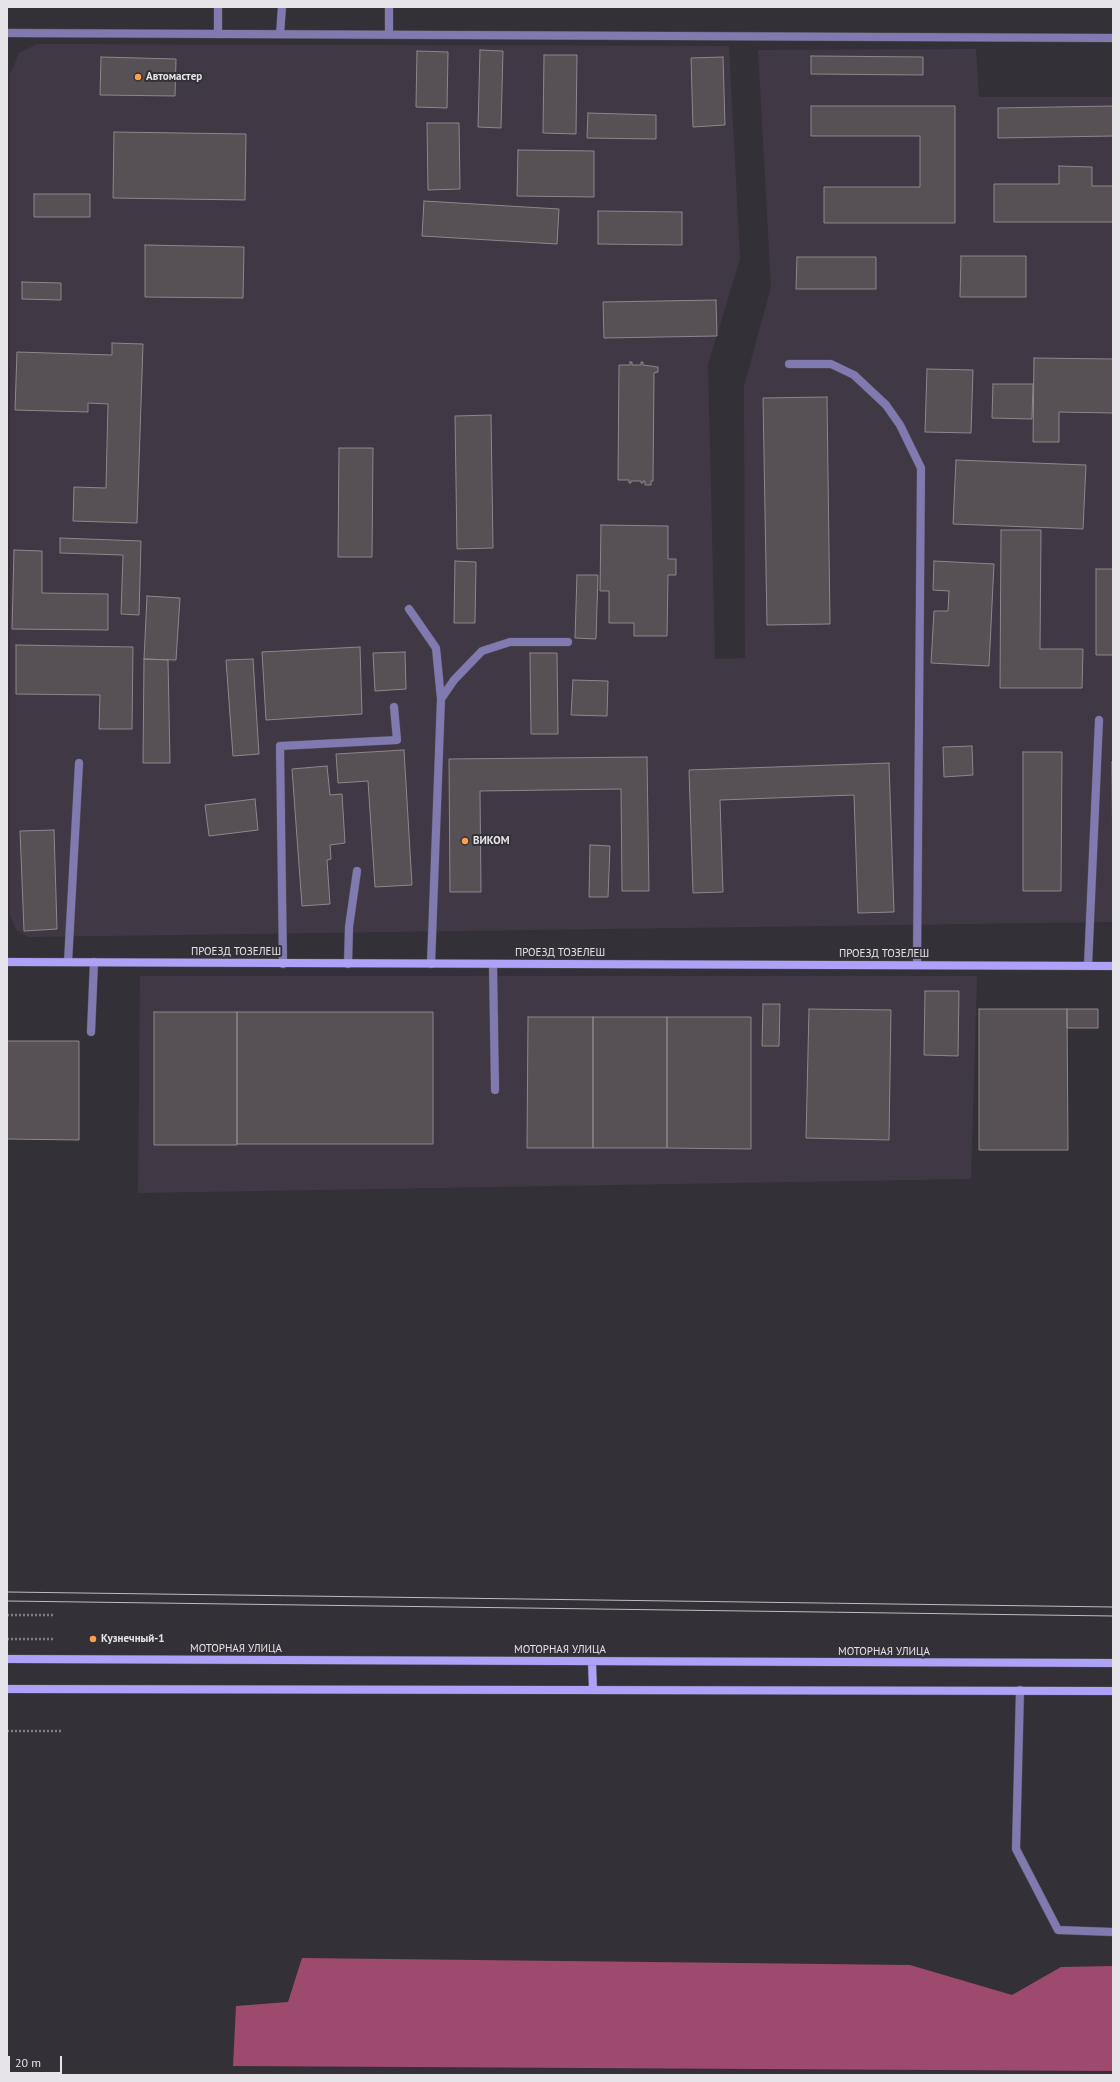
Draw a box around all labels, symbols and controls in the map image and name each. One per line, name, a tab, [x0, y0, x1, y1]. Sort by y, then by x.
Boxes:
place label: Автомастер	[146, 70, 202, 84]
marker: Автомастер	[133, 72, 143, 82]
place label: ВИКОМ	[473, 834, 510, 848]
marker: ВИКОМ	[460, 836, 470, 846]
street label: ПРОЕЗД ТОЗЕЛЕШ	[191, 945, 281, 959]
street label: ПРОЕЗД ТОЗЕЛЕШ	[515, 946, 605, 960]
street label: ПРОЕЗД ТОЗЕЛЕШ	[839, 947, 929, 961]
place label: Кузнечный-1	[101, 1632, 164, 1646]
marker: Кузнечный-1	[88, 1634, 98, 1644]
street label: МОТОРНАЯ УЛИЦА	[190, 1642, 282, 1656]
street label: МОТОРНАЯ УЛИЦА	[514, 1643, 606, 1657]
street label: МОТОРНАЯ УЛИЦА	[838, 1645, 930, 1659]
scale bar	[10, 2048, 64, 2074]
text: 20 m	[15, 2055, 41, 2070]

